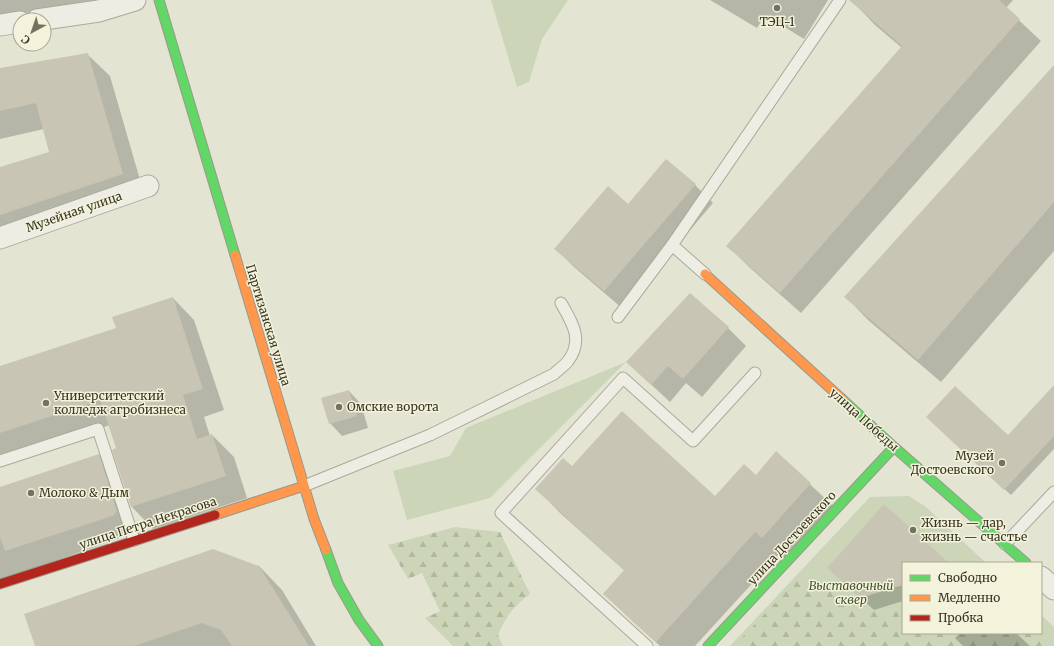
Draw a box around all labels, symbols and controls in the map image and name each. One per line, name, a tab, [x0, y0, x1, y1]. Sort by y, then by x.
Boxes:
marker: ТЭЦ-1	[772, 3, 782, 13]
north arrow	[12, 12, 52, 52]
place label: ТЭЦ-1	[759, 14, 795, 29]
text: С	[18, 32, 33, 47]
street label: Музейная улица	[24, 188, 124, 235]
street label: Партизанская улица	[243, 262, 294, 388]
street label: улица Победы	[827, 385, 902, 454]
place label: Университетский колледж агробизнеса	[53, 388, 187, 417]
marker: Университетский колледж агробизнеса	[41, 398, 51, 408]
place label: Омские ворота	[347, 399, 439, 414]
marker: Омские ворота	[334, 402, 344, 412]
place label: Музей Достоевского	[911, 448, 994, 477]
marker: Музей Достоевского	[997, 458, 1007, 468]
place label: Молоко & Дым	[39, 485, 129, 500]
marker: Молоко & Дым	[26, 488, 36, 498]
street label: улица Достоевского	[744, 488, 839, 588]
street label: улица Петра Некрасова	[77, 493, 219, 552]
place label: Жизнь — дар, жизнь — счастье	[921, 515, 1027, 544]
marker: Жизнь — дар, жизнь — счастье	[908, 525, 918, 535]
legend	[902, 562, 1042, 634]
text: Свободно	[938, 570, 997, 585]
park label: Выставочный сквер	[809, 578, 893, 607]
text: Медленно	[938, 590, 1000, 605]
text: Пробка	[938, 610, 984, 625]

